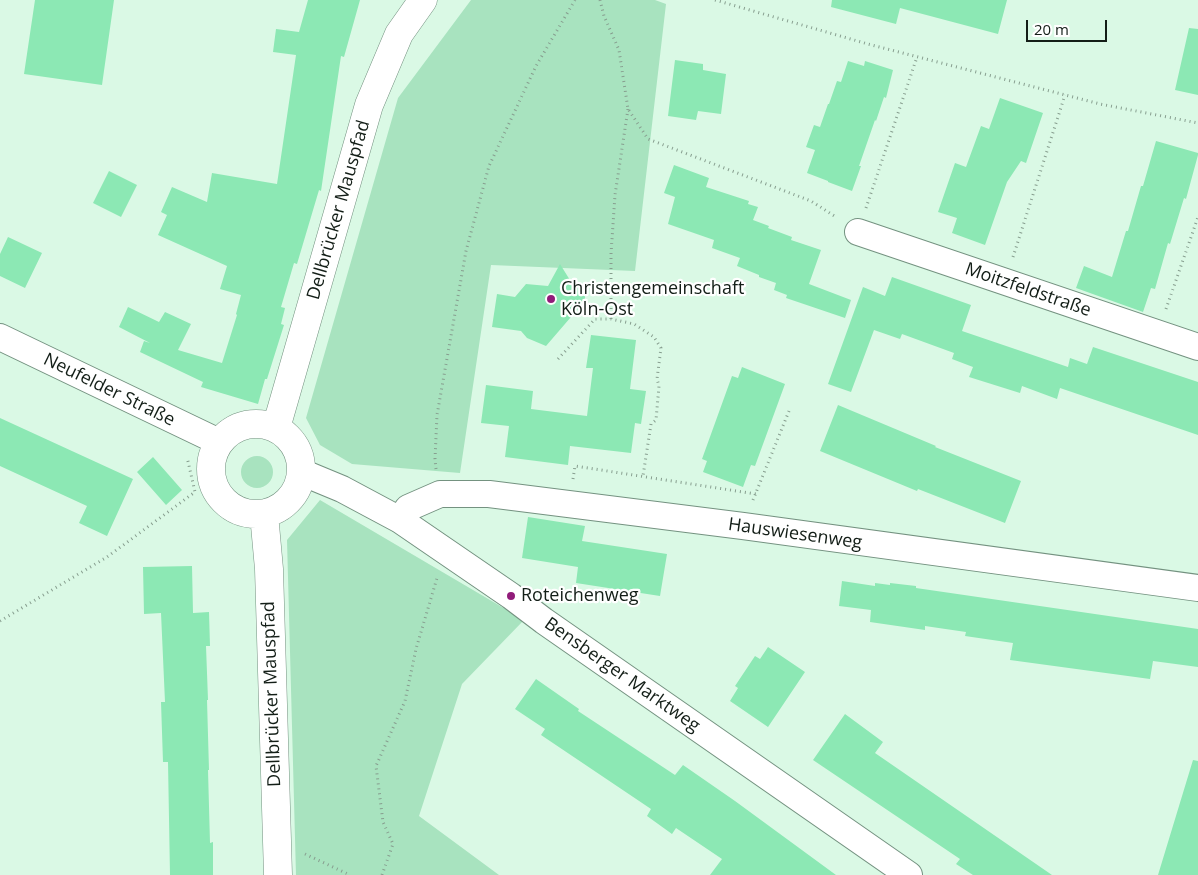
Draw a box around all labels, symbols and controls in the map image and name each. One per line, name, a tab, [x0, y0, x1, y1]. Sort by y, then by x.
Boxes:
scale bar	[1028, 10, 1109, 42]
text: 20 m	[1034, 19, 1069, 39]
street label: Dellbrücker Mauspfad	[303, 118, 375, 302]
street label: Moitzfeldstraße	[962, 258, 1094, 322]
place label: Christengemeinschaft Köln-Ost	[561, 278, 744, 320]
marker: Christengemeinschaft Köln-Ost	[545, 293, 557, 305]
street label: Neufelder Straße	[40, 349, 178, 431]
street label: Hauswiesenweg	[727, 514, 863, 554]
place label: Roteichenweg	[521, 585, 639, 607]
marker: Roteichenweg	[505, 590, 517, 602]
street label: Dellbrücker Mauspfad	[258, 601, 286, 787]
street label: Bensberger Marktweg	[540, 613, 704, 737]

